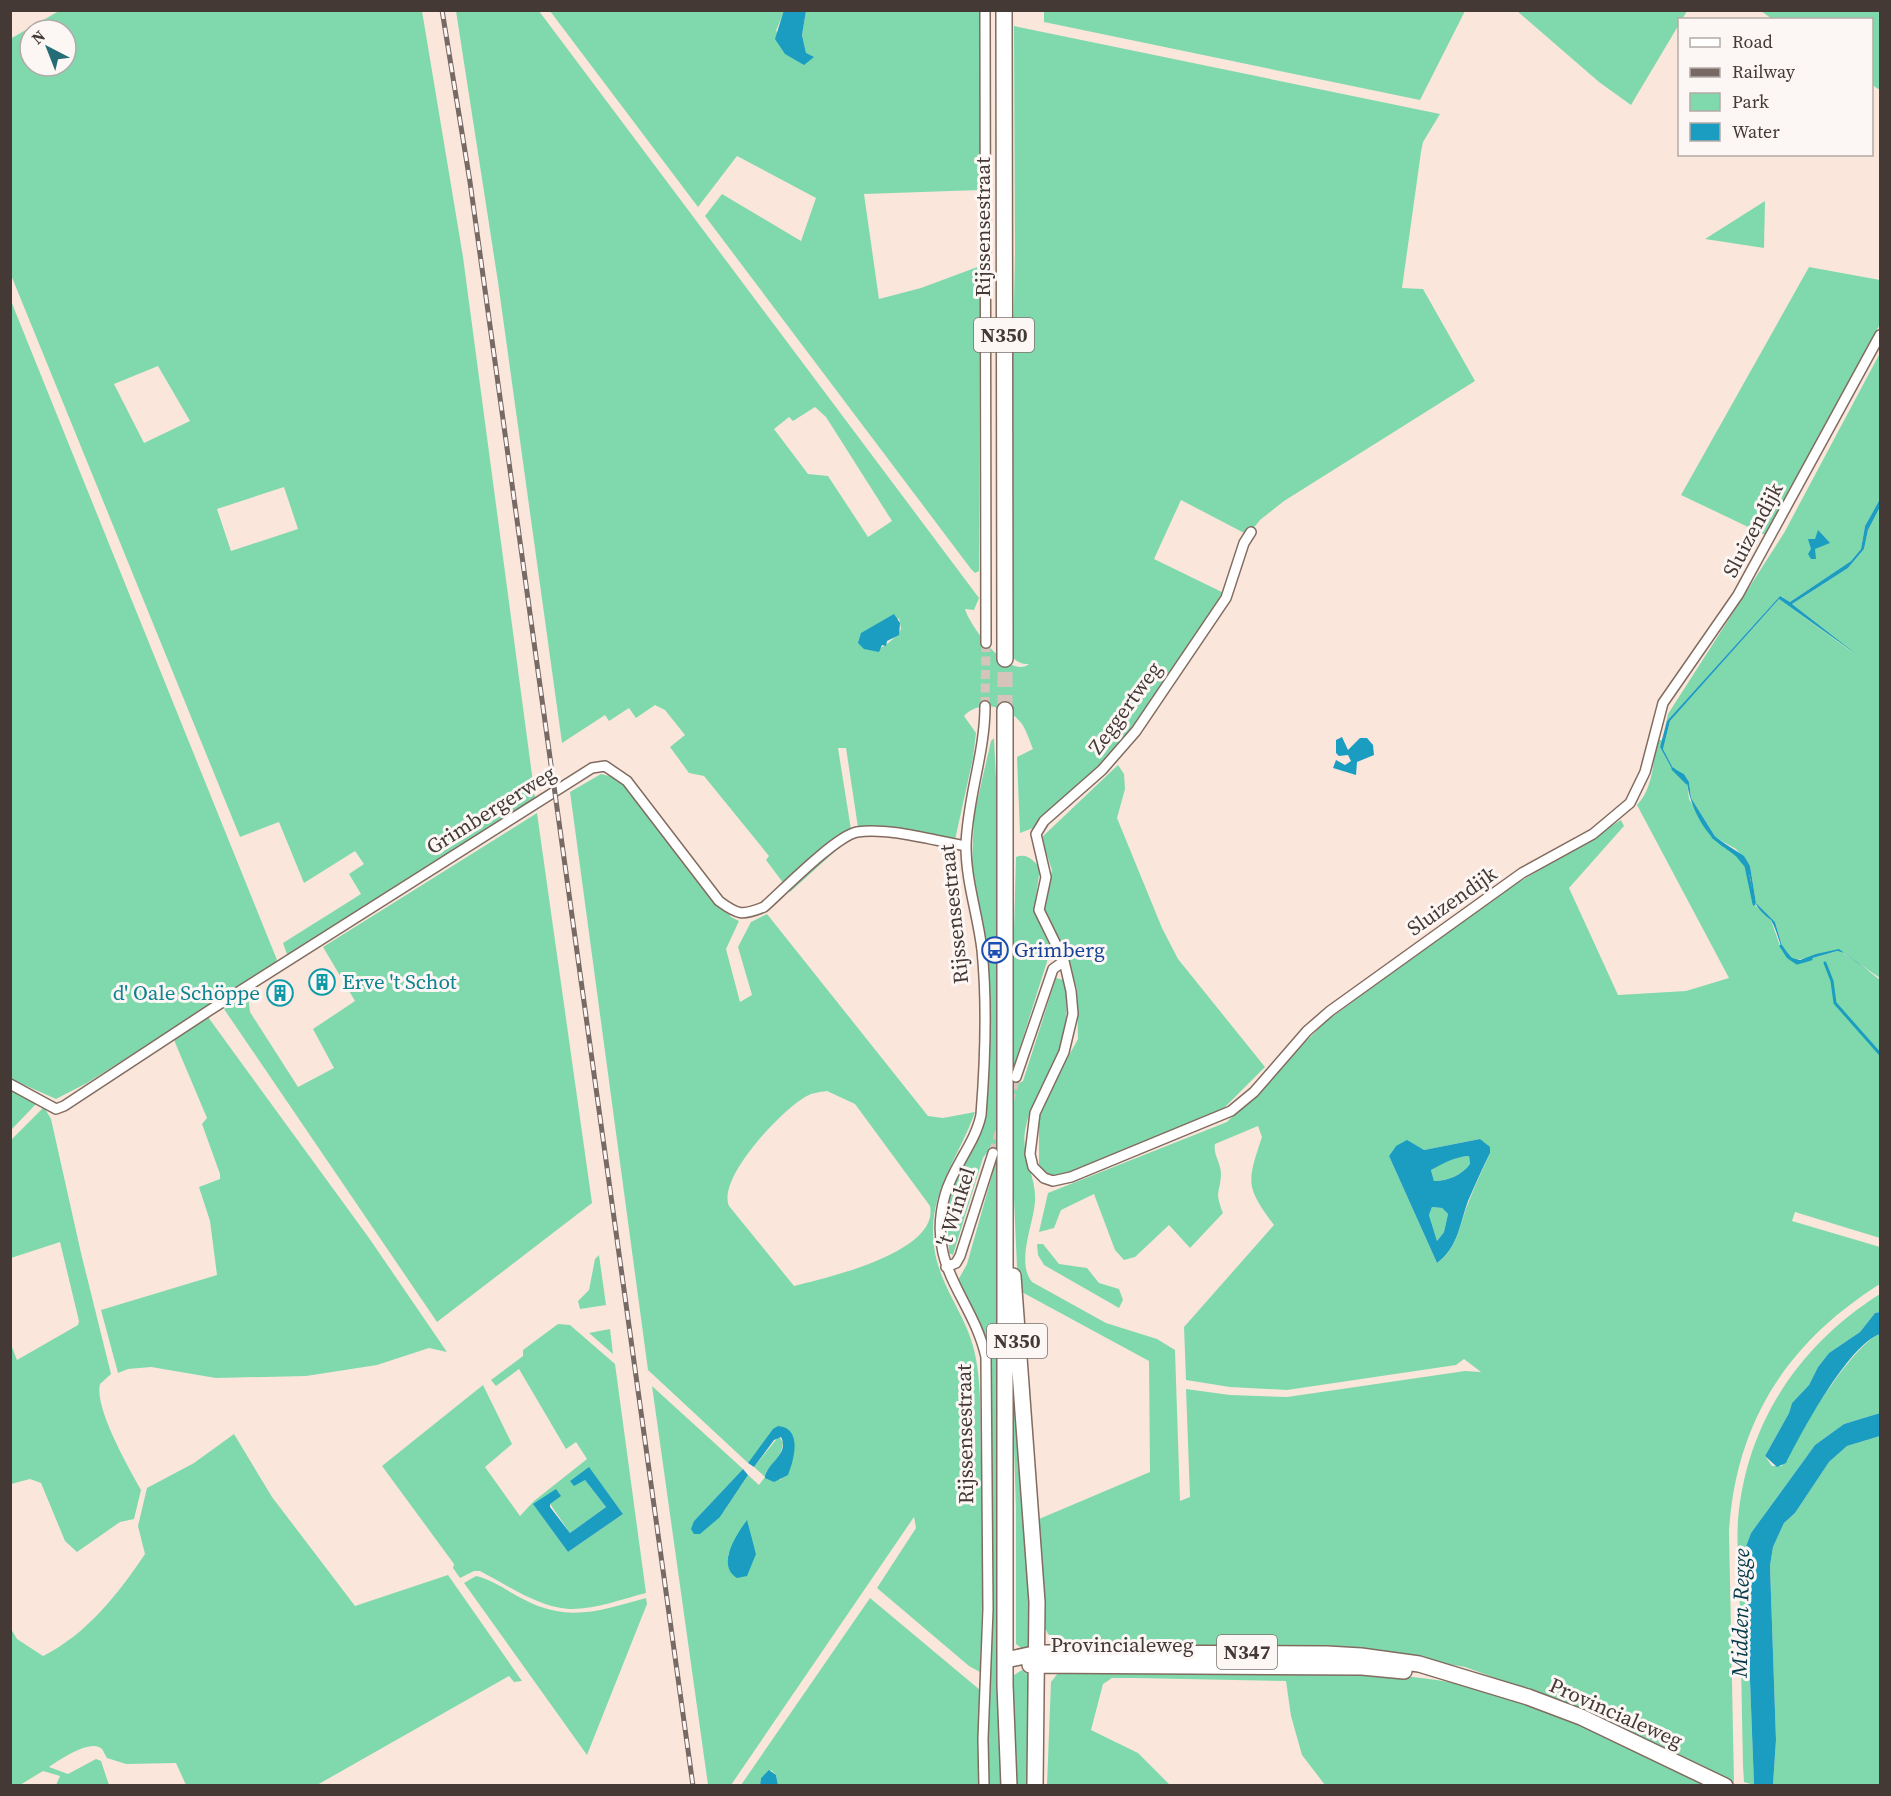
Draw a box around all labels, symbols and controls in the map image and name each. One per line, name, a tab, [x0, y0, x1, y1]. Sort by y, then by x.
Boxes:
north arrow	[18, 18, 78, 78]
legend	[1678, 18, 1873, 156]
text: N	[26, 25, 50, 49]
text: Road	[1732, 29, 1773, 54]
text: Railway	[1732, 59, 1796, 84]
text: Park	[1732, 89, 1769, 114]
text: Water	[1732, 119, 1780, 144]
street label: Rijssensestraat	[968, 157, 997, 297]
road number: N350	[974, 318, 1034, 352]
street label: Sluizendijk	[1715, 477, 1790, 582]
street label: Zeggertweg	[1081, 655, 1168, 760]
street label: Grimbergerweg	[420, 758, 561, 861]
street label: Rijssensestraat	[932, 843, 975, 985]
street label: Sluizendijk	[1401, 859, 1503, 942]
bus stop icon: Grimberg	[980, 935, 1010, 965]
place label: Grimberg	[1014, 935, 1105, 964]
building icon: Erve 't Schot	[307, 967, 337, 997]
place label: Erve 't Schot	[342, 967, 457, 996]
place label: d' Oale Schöppe	[113, 978, 260, 1007]
building icon: d' Oale Schöppe	[265, 978, 295, 1008]
street label: 't Winkel	[929, 1164, 982, 1250]
road number: N350	[987, 1324, 1047, 1358]
street label: Rijssensestraat	[949, 1364, 980, 1504]
water label: Midden Regge	[1724, 1548, 1756, 1679]
street label: Provincialeweg	[1050, 1630, 1194, 1659]
road number: N347	[1217, 1635, 1277, 1669]
street label: Provincialeweg	[1545, 1670, 1688, 1755]

